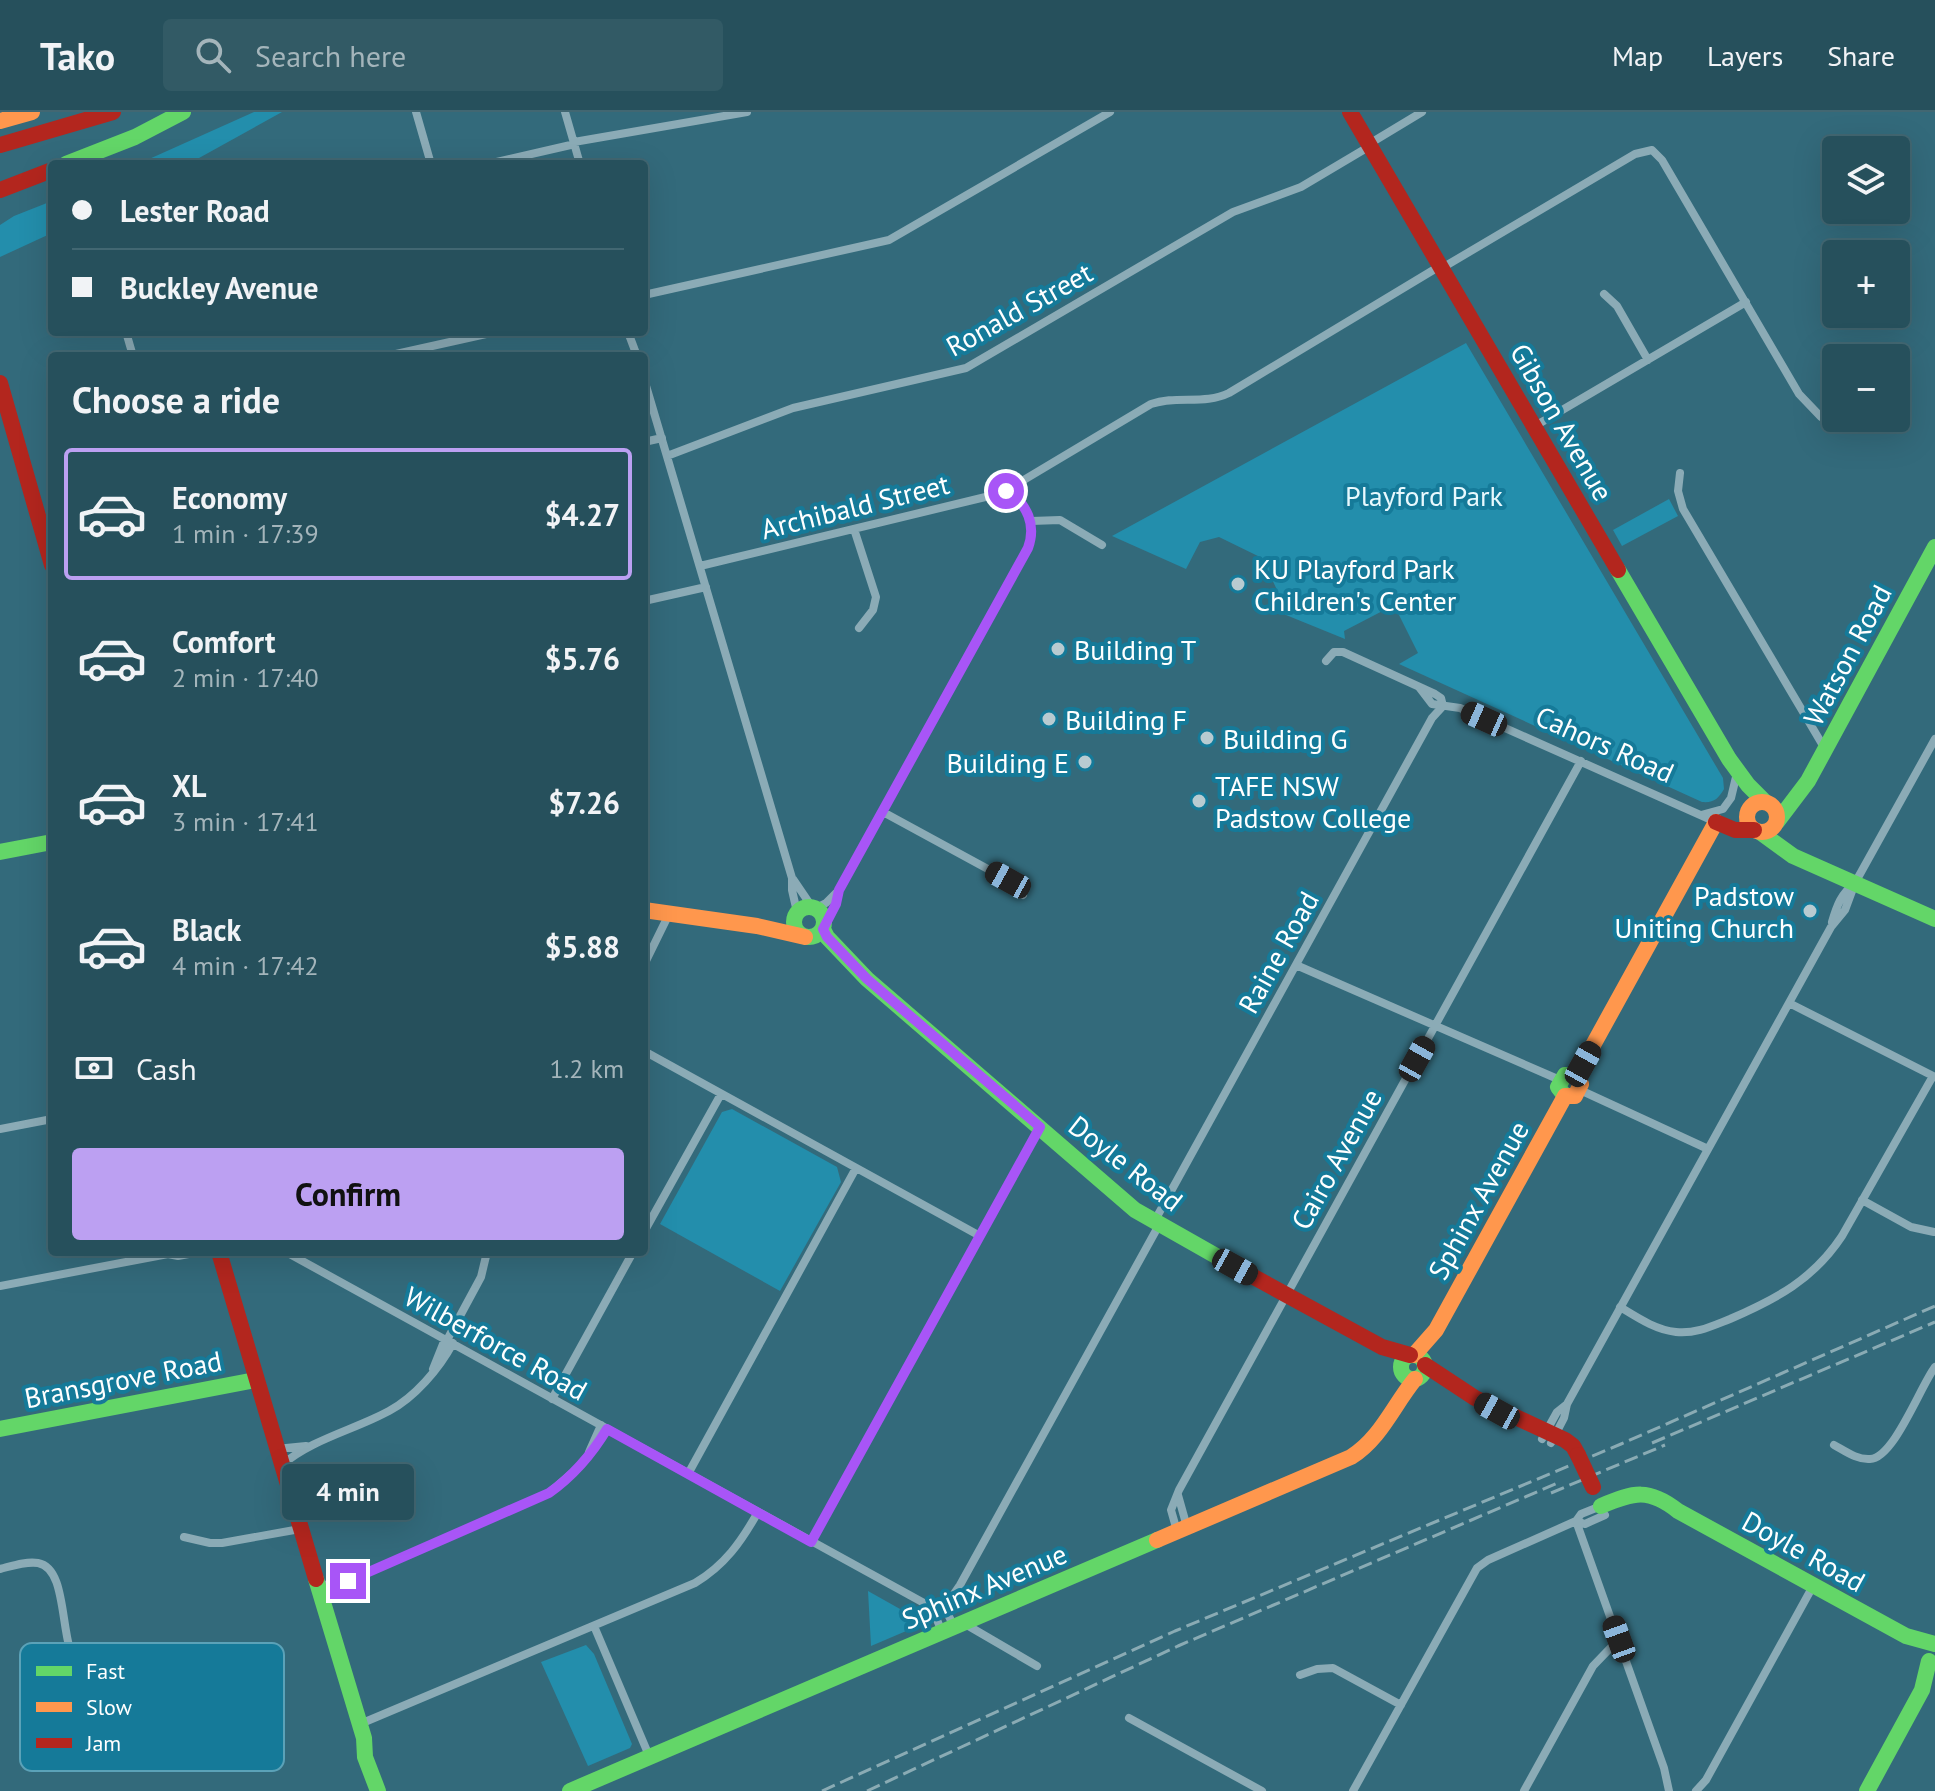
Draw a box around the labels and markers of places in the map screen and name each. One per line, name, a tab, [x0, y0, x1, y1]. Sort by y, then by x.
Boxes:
place label: KU Playford Park Children's Center	[1254, 550, 1457, 619]
marker: KU Playford Park Children's Center	[1229, 575, 1247, 593]
place label: Building T	[1074, 631, 1197, 668]
marker: Building T	[1049, 640, 1067, 658]
place label: Building F	[1065, 701, 1187, 738]
marker: Building F	[1040, 710, 1058, 728]
place label: Building G	[1223, 720, 1348, 757]
marker: Building G	[1198, 729, 1216, 747]
place label: Building E	[946, 744, 1069, 781]
marker: Building E	[1076, 753, 1094, 771]
place label: TAFE NSW Padstow College	[1215, 767, 1411, 836]
marker: TAFE NSW Padstow College	[1190, 792, 1208, 810]
place label: Padstow Uniting Church	[1614, 877, 1794, 946]
marker: Padstow Uniting Church	[1801, 902, 1819, 920]

